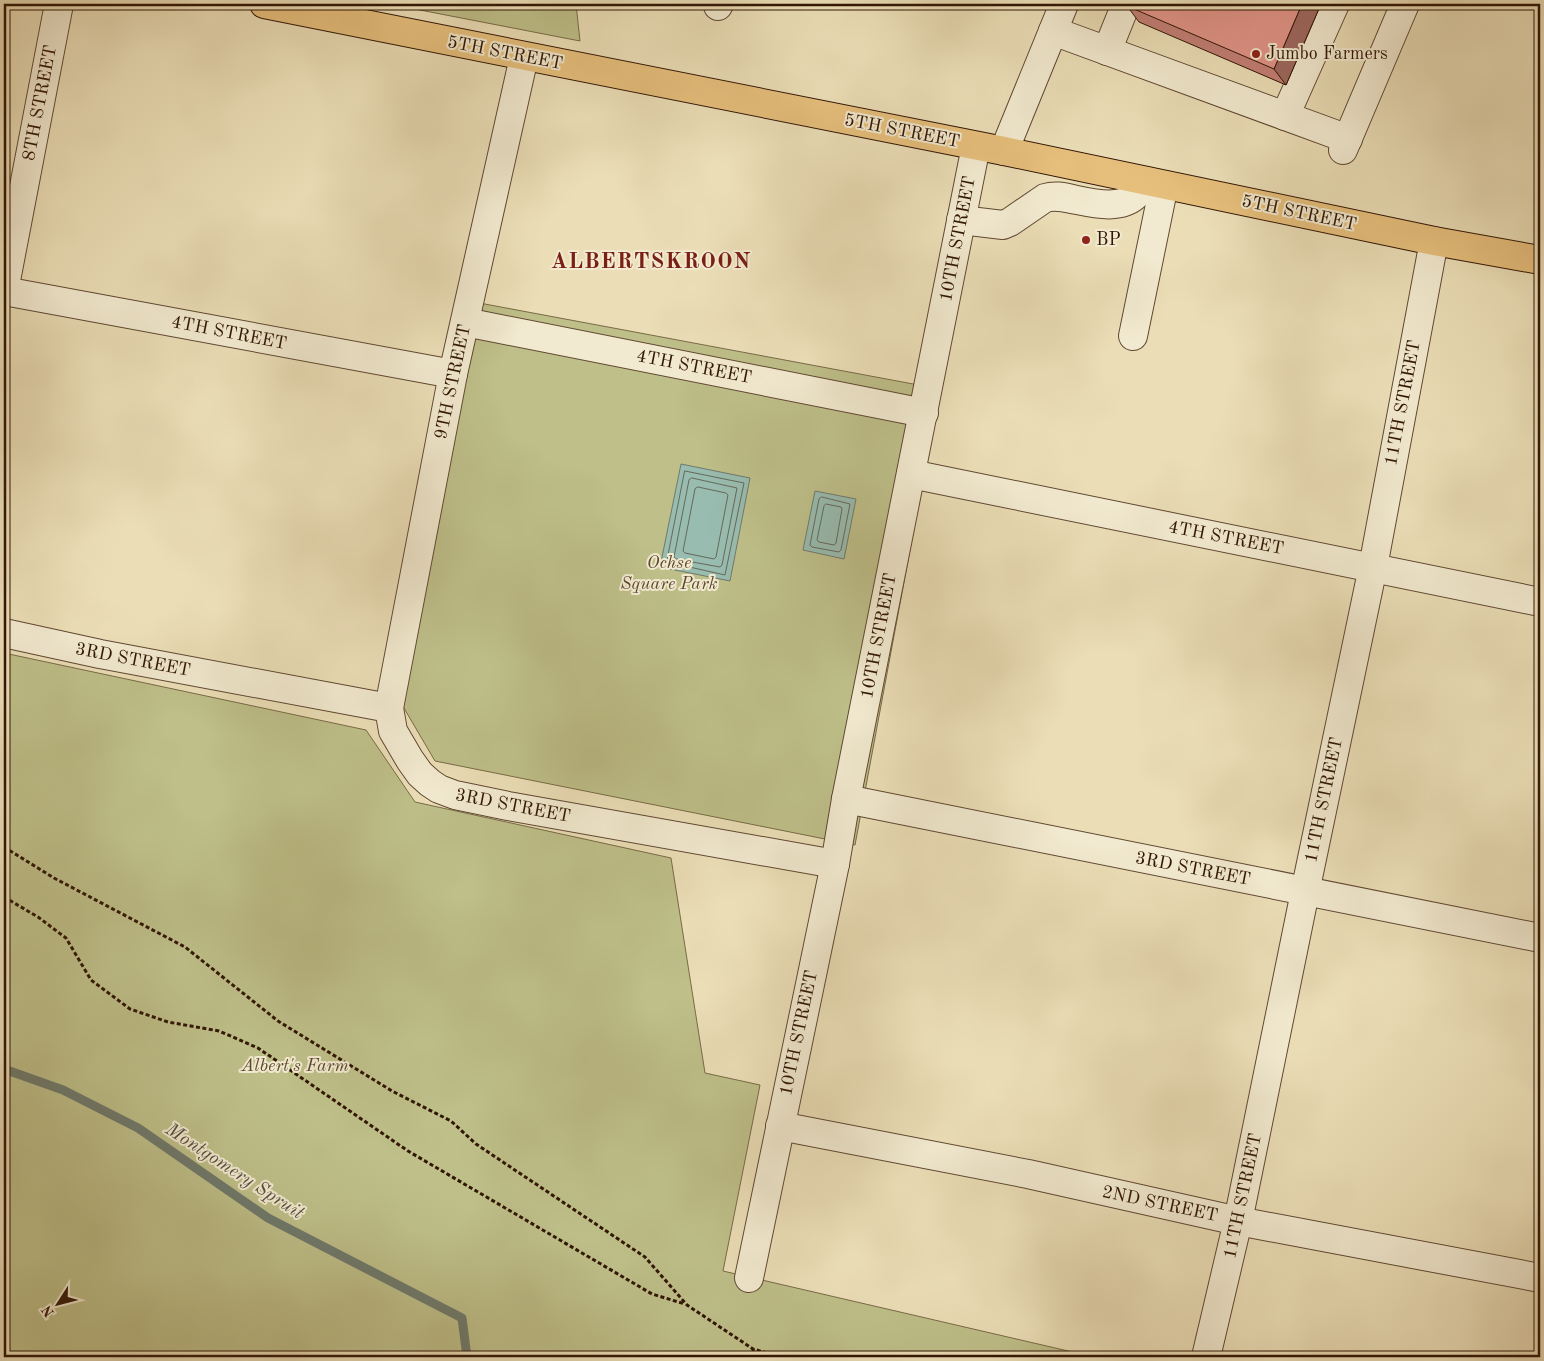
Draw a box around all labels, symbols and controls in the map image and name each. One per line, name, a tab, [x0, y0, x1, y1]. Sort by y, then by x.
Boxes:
street label: 5TH STREET	[446, 33, 564, 73]
street label: 8TH STREET	[20, 44, 60, 162]
place label: Jumbo Farmers	[1266, 45, 1388, 63]
marker: Jumbo Farmers	[1250, 48, 1262, 60]
street label: 5TH STREET	[843, 111, 961, 151]
street label: 10TH STREET	[937, 175, 979, 303]
street label: 5TH STREET	[1240, 192, 1358, 234]
place label: BP	[1096, 231, 1121, 249]
marker: BP	[1080, 234, 1092, 246]
district label: ALBERTSKROON	[551, 251, 751, 273]
street label: 4TH STREET	[170, 313, 288, 353]
street label: 9TH STREET	[432, 323, 474, 441]
street label: 11TH STREET	[1382, 339, 1424, 467]
street label: 4TH STREET	[635, 347, 753, 387]
street label: 4TH STREET	[1167, 518, 1285, 558]
park label: Ochse Square Park	[620, 554, 718, 593]
street label: 10TH STREET	[858, 572, 900, 700]
street label: 3RD STREET	[74, 640, 192, 680]
street label: 11TH STREET	[1302, 736, 1346, 864]
street label: 3RD STREET	[454, 786, 572, 826]
street label: 3RD STREET	[1134, 849, 1252, 889]
street label: 10TH STREET	[777, 969, 821, 1097]
park label: Albert's Farm	[240, 1057, 349, 1075]
water label: Montgomery Spruit	[161, 1120, 307, 1224]
street label: 11TH STREET	[1221, 1132, 1265, 1260]
street label: 2ND STREET	[1100, 1183, 1220, 1225]
north arrow	[32, 1278, 82, 1328]
text: N	[39, 1302, 57, 1319]

